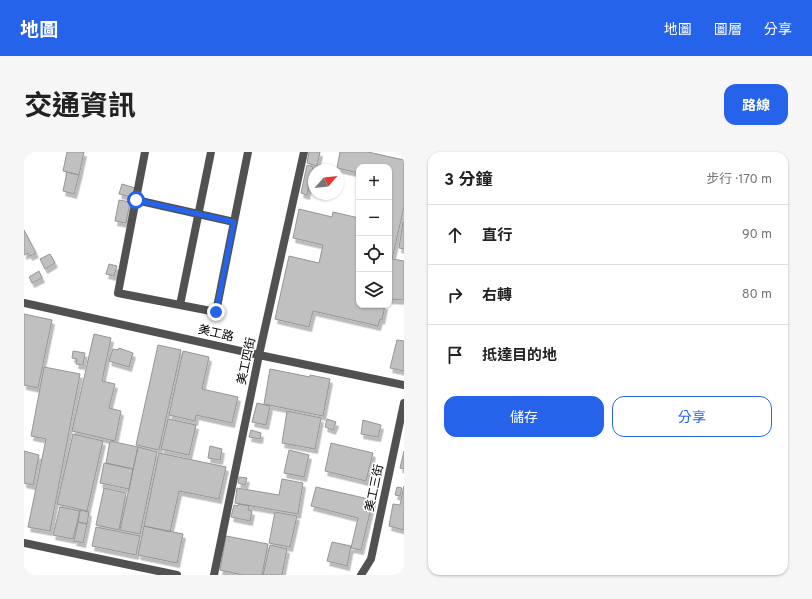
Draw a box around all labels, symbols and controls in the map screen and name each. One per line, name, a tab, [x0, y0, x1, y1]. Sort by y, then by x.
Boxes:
text: 地圖	[20, 19, 58, 43]
text: 地圖	[664, 22, 692, 39]
text: 圖層	[714, 22, 742, 39]
text: 分享	[764, 22, 792, 39]
button: 路線	[724, 84, 788, 125]
text: 交通資訊	[24, 90, 136, 126]
north arrow	[308, 164, 344, 200]
map controls	[356, 164, 392, 308]
button: +	[356, 164, 392, 200]
text: 3 分鐘	[444, 170, 492, 192]
text: 步行 · 170 m	[706, 172, 772, 188]
route start	[127, 191, 145, 209]
button: −	[356, 200, 392, 236]
icon: ahead	[444, 224, 466, 246]
text: 直行	[482, 227, 512, 246]
text: 90 m	[742, 227, 772, 243]
button: locate	[356, 236, 392, 272]
button: layers	[356, 272, 392, 308]
icon: right	[444, 284, 466, 306]
text: 右轉	[482, 287, 512, 306]
text: 80 m	[742, 287, 772, 303]
route end	[207, 303, 225, 321]
street label: 美工路	[196, 322, 235, 346]
street label: 美工四街	[234, 336, 260, 386]
icon: arrive	[444, 344, 466, 366]
text: 抵達目的地	[482, 347, 557, 366]
button: 儲存	[444, 396, 604, 437]
button: 分享	[612, 396, 772, 437]
street label: 美工三街	[362, 463, 388, 513]

